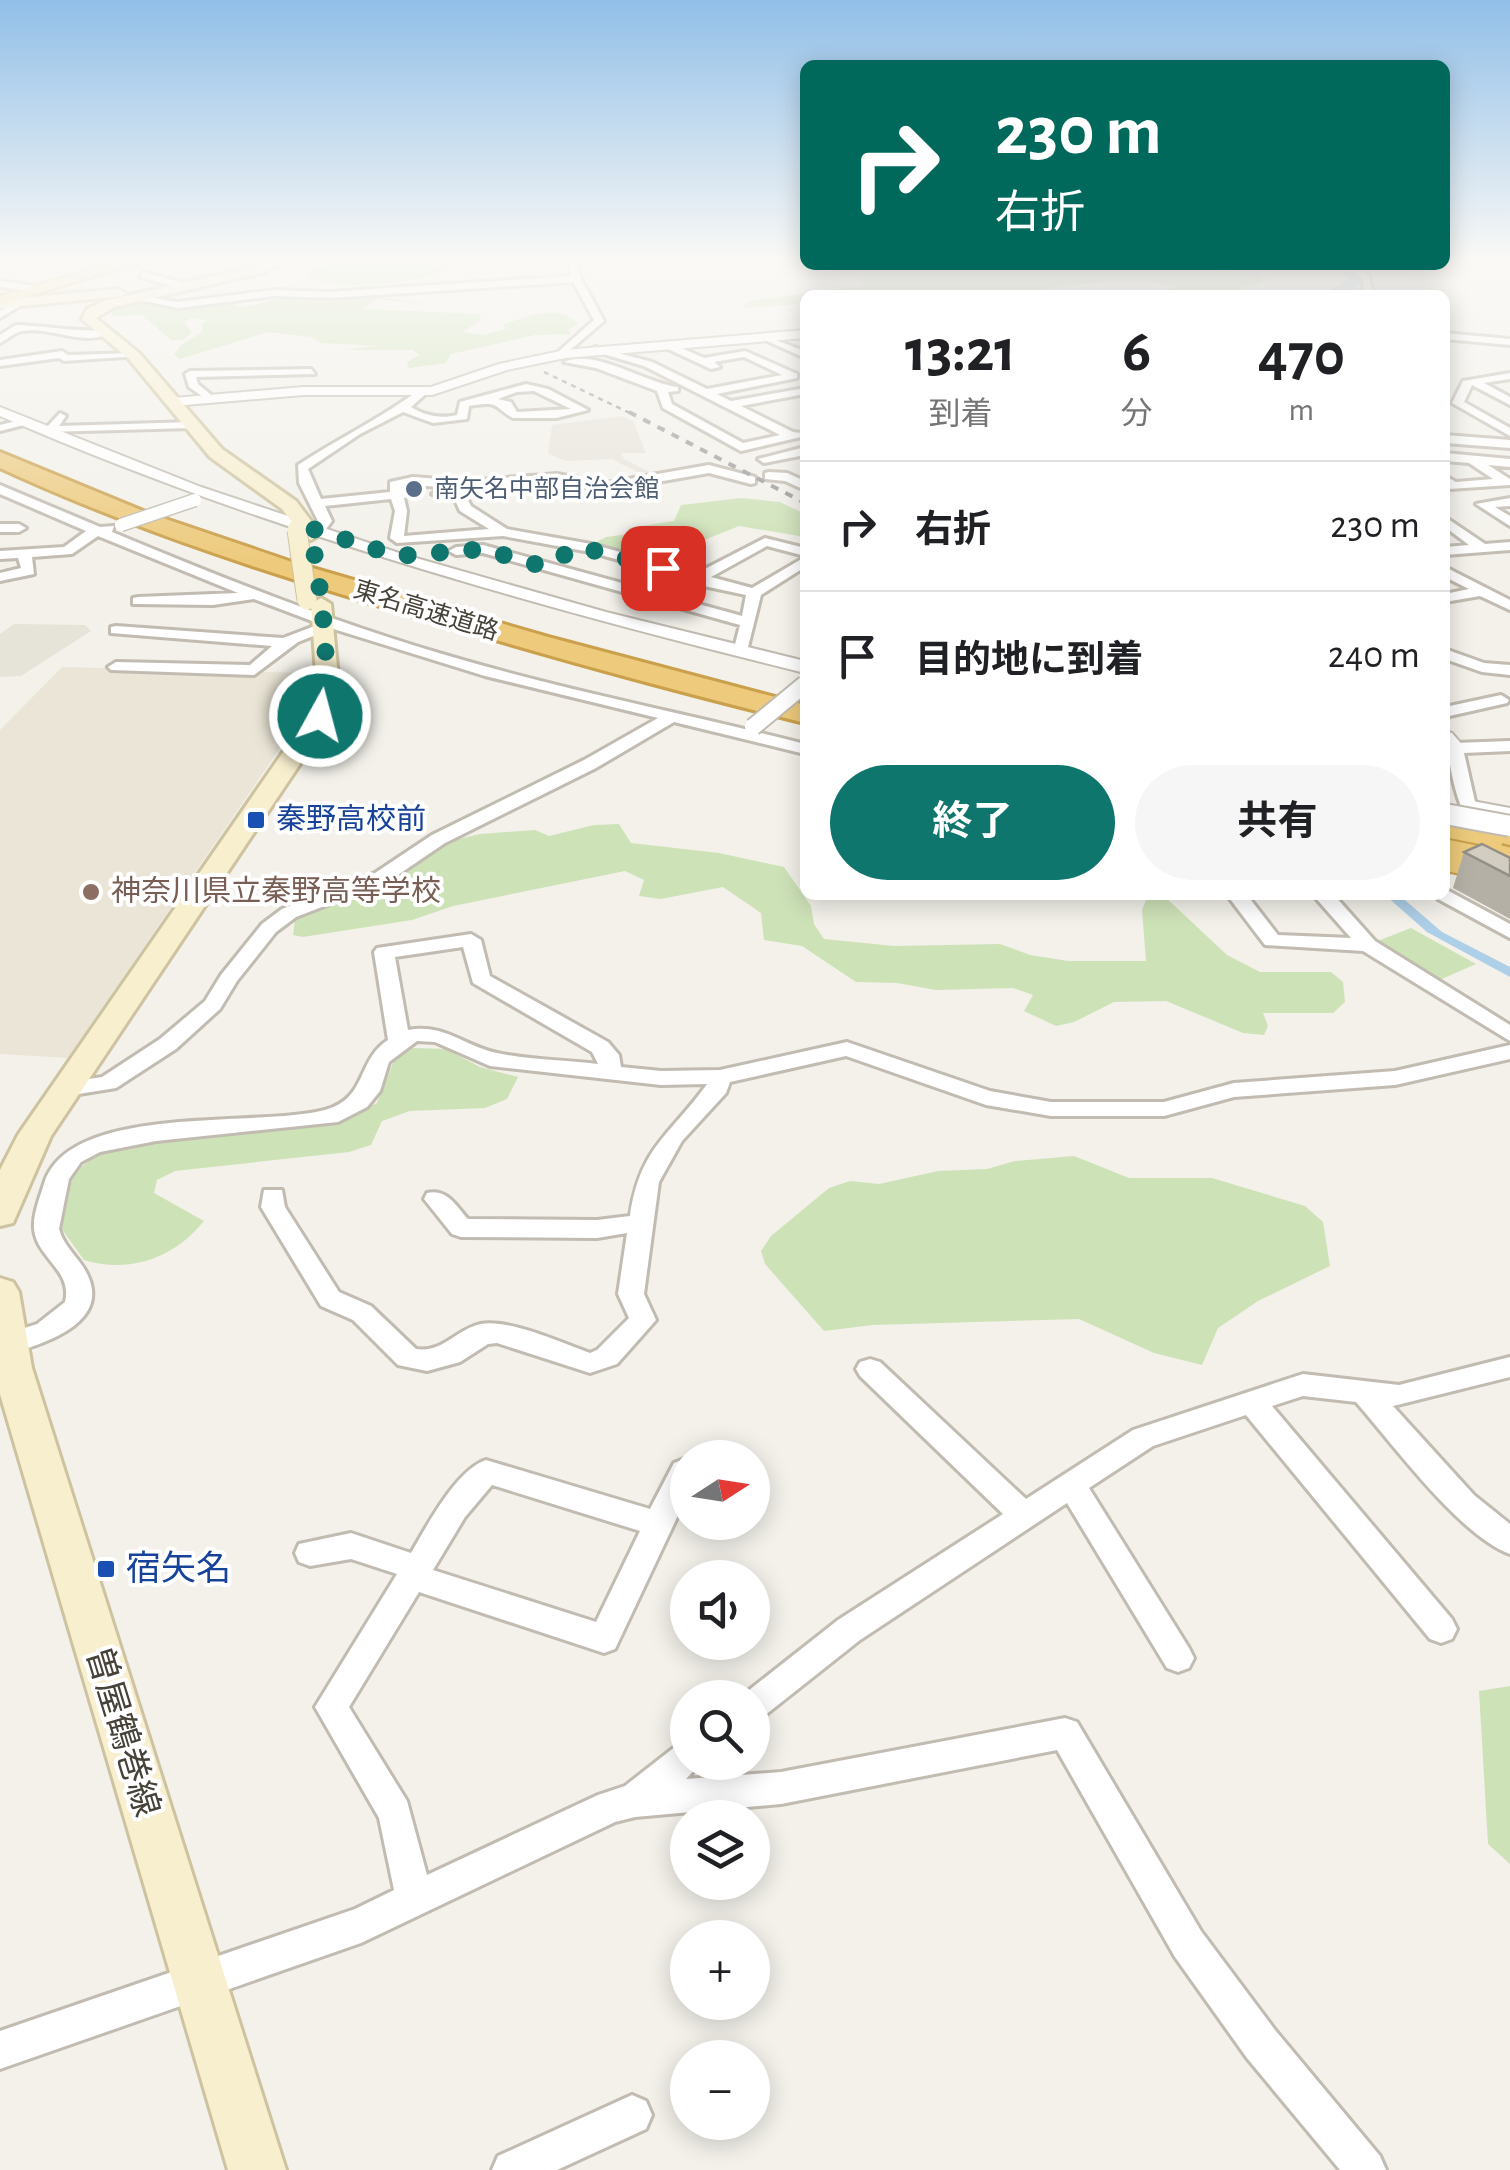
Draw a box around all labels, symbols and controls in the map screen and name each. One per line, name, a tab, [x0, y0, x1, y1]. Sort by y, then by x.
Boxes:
text: 230 m	[995, 97, 1162, 167]
icon: right	[830, 100, 960, 230]
text: 右折	[995, 191, 1085, 236]
text: 13:21	[905, 322, 1016, 382]
text: 6	[1122, 322, 1151, 382]
text: 470	[1258, 326, 1345, 386]
text: m	[1289, 394, 1314, 426]
text: 到着	[928, 398, 992, 430]
text: 分	[1121, 398, 1153, 430]
place label: 南矢名中部自治会館	[434, 475, 659, 502]
marker: 南矢名中部自治会館	[403, 478, 425, 500]
icon: right	[830, 499, 885, 554]
text: 230 m	[1330, 507, 1420, 545]
text: 右折	[915, 512, 991, 550]
pin	[621, 526, 706, 611]
icon: arrive	[636, 541, 691, 596]
street label: 東名高速道路	[351, 575, 502, 645]
icon: arrive	[830, 629, 885, 684]
text: 240 m	[1328, 637, 1420, 675]
text: 目的地に到着	[915, 642, 1143, 680]
position arrow	[268, 664, 372, 768]
button: 終了	[830, 765, 1115, 880]
button: 共有	[1135, 765, 1420, 880]
place label: 秦野高校前	[276, 803, 426, 835]
marker: 秦野高校前	[245, 809, 267, 831]
place label: 神奈川県立秦野高等学校	[111, 875, 441, 907]
marker: 神奈川県立秦野高等学校	[80, 881, 102, 903]
north arrow	[670, 1440, 770, 1540]
map controls	[670, 1440, 770, 2140]
place label: 宿矢名	[126, 1550, 231, 1587]
marker: 宿矢名	[95, 1558, 117, 1580]
button: sound	[670, 1560, 770, 1660]
street label: 曽屋鶴巻線	[80, 1643, 166, 1821]
button: search	[670, 1680, 770, 1780]
button: layers	[670, 1800, 770, 1900]
button: +	[670, 1920, 770, 2020]
button: −	[670, 2040, 770, 2140]

